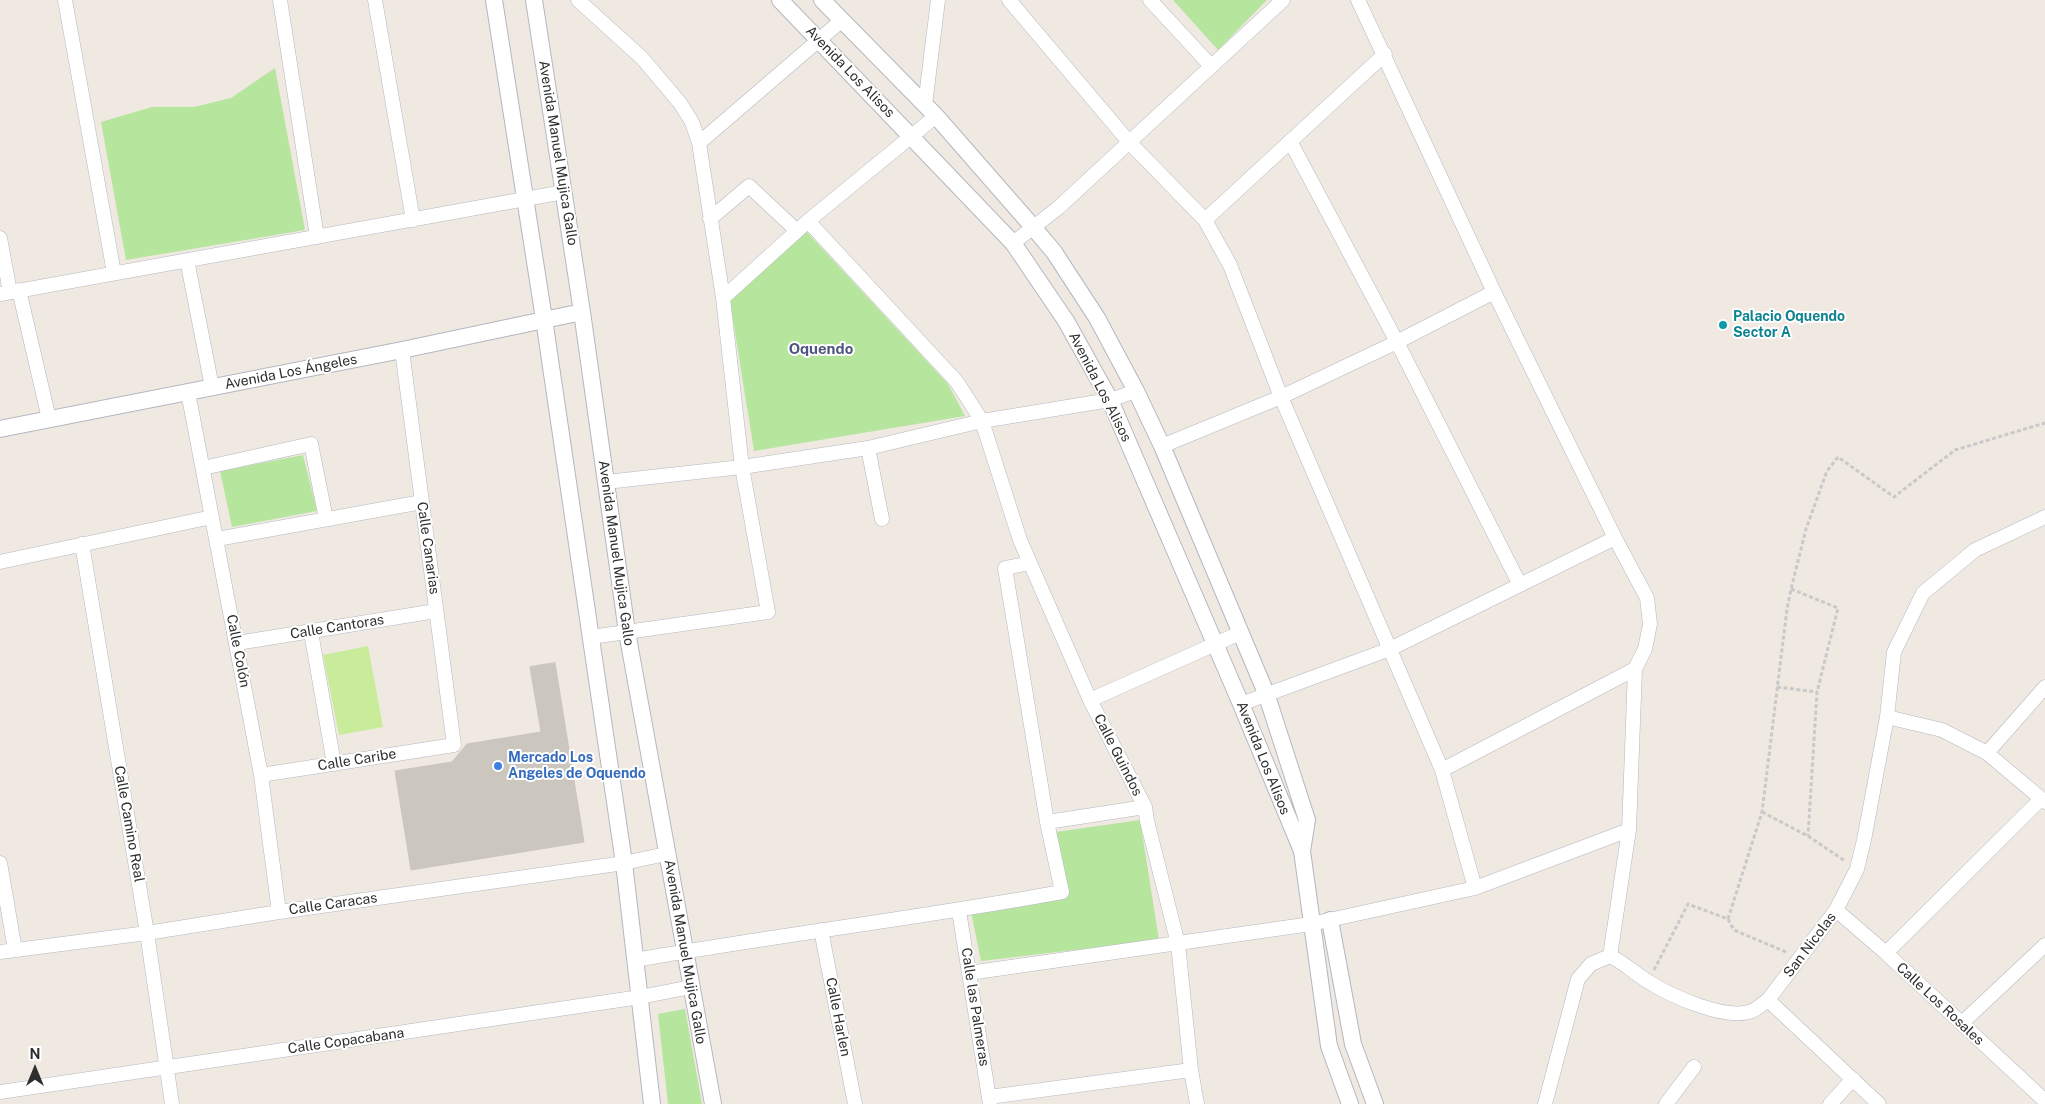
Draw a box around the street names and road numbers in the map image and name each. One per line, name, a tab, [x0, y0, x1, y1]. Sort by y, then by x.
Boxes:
street label: Avenida Los Alisos	[802, 23, 898, 121]
street label: Avenida Manuel Mujica Gallo	[535, 59, 581, 247]
street label: Avenida Los Alisos	[1065, 329, 1135, 445]
street label: Avenida Los Ángeles	[223, 351, 359, 393]
street label: Avenida Manuel Mujica Gallo	[595, 459, 637, 647]
street label: Calle Canarias	[413, 501, 443, 595]
street label: Calle Cantoras	[289, 611, 385, 643]
street label: Calle Colón	[223, 613, 253, 689]
street label: Avenida Los Alisos	[1233, 699, 1293, 817]
street label: Calle Guindos	[1090, 711, 1146, 799]
street label: Calle Caribe	[317, 746, 397, 774]
street label: Calle Camino Real	[110, 764, 148, 884]
street label: Avenida Manuel Mujica Gallo	[660, 858, 710, 1046]
street label: Calle Caracas	[288, 889, 378, 919]
street label: San Nicolas	[1780, 909, 1840, 981]
street label: Calle las Palmeras	[957, 947, 993, 1067]
street label: Calle Los Rosales	[1893, 959, 1987, 1049]
street label: Calle Harlen	[822, 976, 854, 1058]
street label: Calle Copacabana	[287, 1025, 405, 1057]

